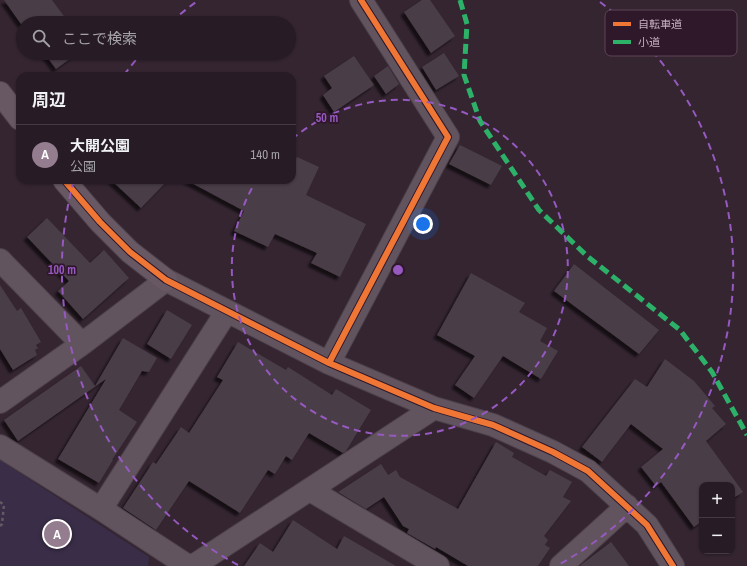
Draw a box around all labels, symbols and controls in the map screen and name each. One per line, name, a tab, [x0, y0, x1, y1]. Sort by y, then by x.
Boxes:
legend	[605, 10, 737, 56]
search box	[16, 16, 296, 60]
text: 自転車道	[638, 17, 682, 31]
icon: search	[30, 27, 52, 49]
text: ここで検索	[62, 28, 137, 49]
text: 小道	[638, 35, 660, 49]
text: 周辺	[32, 88, 66, 111]
text: 50 m	[316, 110, 338, 126]
text: 大開公園	[70, 135, 130, 156]
text: A	[41, 146, 49, 163]
text: 140 m	[250, 146, 280, 163]
text: 公園	[70, 158, 96, 175]
your location	[413, 214, 433, 234]
text: 100 m	[48, 262, 76, 278]
centre of rings	[391, 263, 405, 277]
map controls	[699, 482, 735, 554]
button: +	[699, 482, 735, 518]
button: −	[699, 518, 735, 554]
pin: A	[44, 519, 70, 549]

